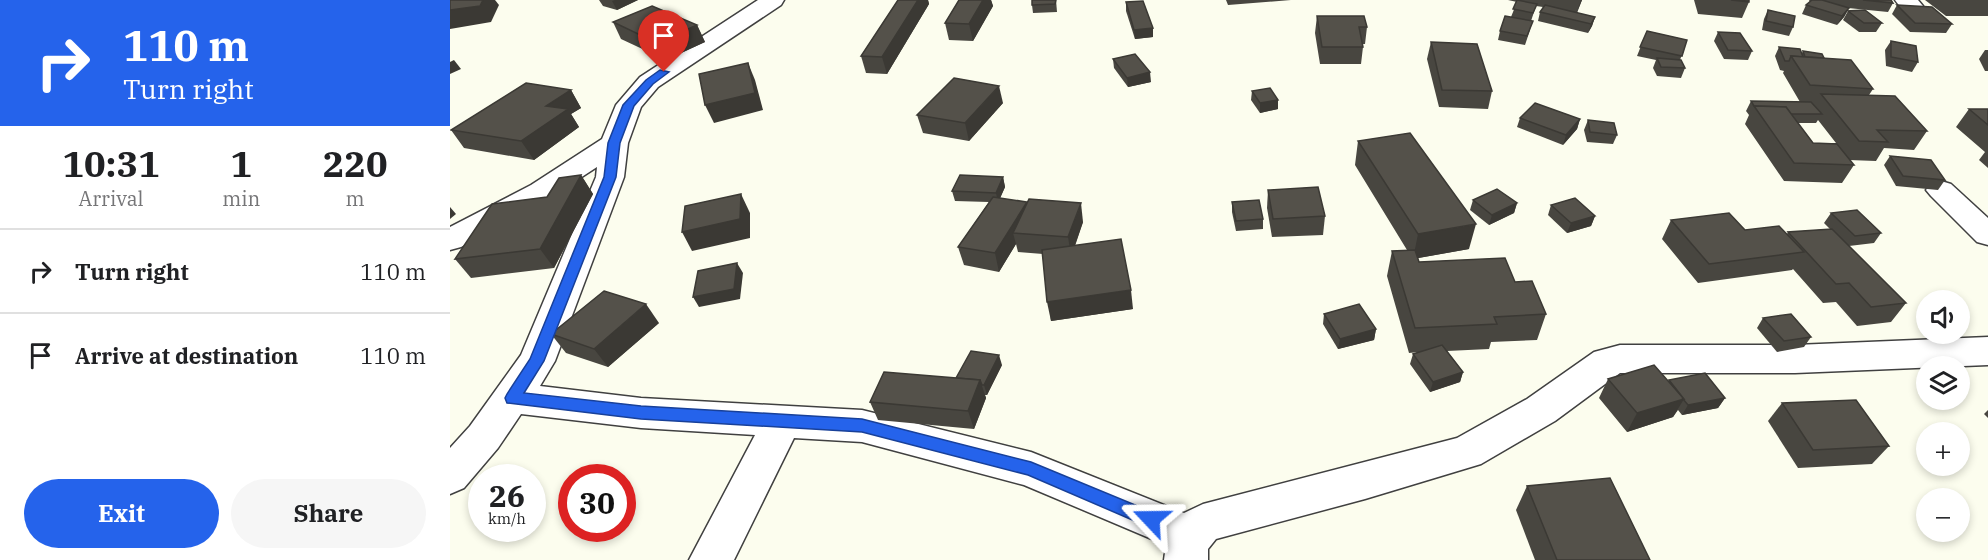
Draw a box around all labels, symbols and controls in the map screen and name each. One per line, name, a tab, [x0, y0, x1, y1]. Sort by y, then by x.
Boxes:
pin	[638, 10, 689, 72]
text: 110 m	[123, 18, 249, 73]
icon: arrive	[647, 19, 680, 52]
icon: right	[24, 24, 102, 102]
text: Turn right	[123, 71, 254, 106]
text: 10:31	[62, 140, 160, 187]
text: 1	[230, 140, 252, 187]
text: 220	[323, 140, 388, 187]
text: Arrival	[79, 185, 144, 212]
text: min	[222, 185, 260, 212]
text: m	[346, 185, 365, 212]
icon: right	[24, 255, 57, 288]
text: Turn right	[75, 257, 189, 286]
text: 110 m	[360, 257, 426, 286]
map controls	[1916, 290, 1970, 542]
button: sound	[1916, 290, 1970, 344]
icon: arrive	[24, 339, 57, 372]
text: Arrive at destination	[75, 341, 298, 370]
text: 110 m	[360, 341, 426, 370]
button: layers	[1916, 356, 1970, 410]
button: +	[1916, 422, 1970, 476]
speed limit sign: 30	[558, 464, 636, 542]
text: 26	[489, 476, 525, 515]
button: Exit	[24, 479, 219, 548]
button: Share	[231, 479, 426, 548]
position arrow	[1119, 487, 1183, 551]
button: −	[1916, 488, 1970, 542]
text: km/h	[488, 509, 526, 528]

